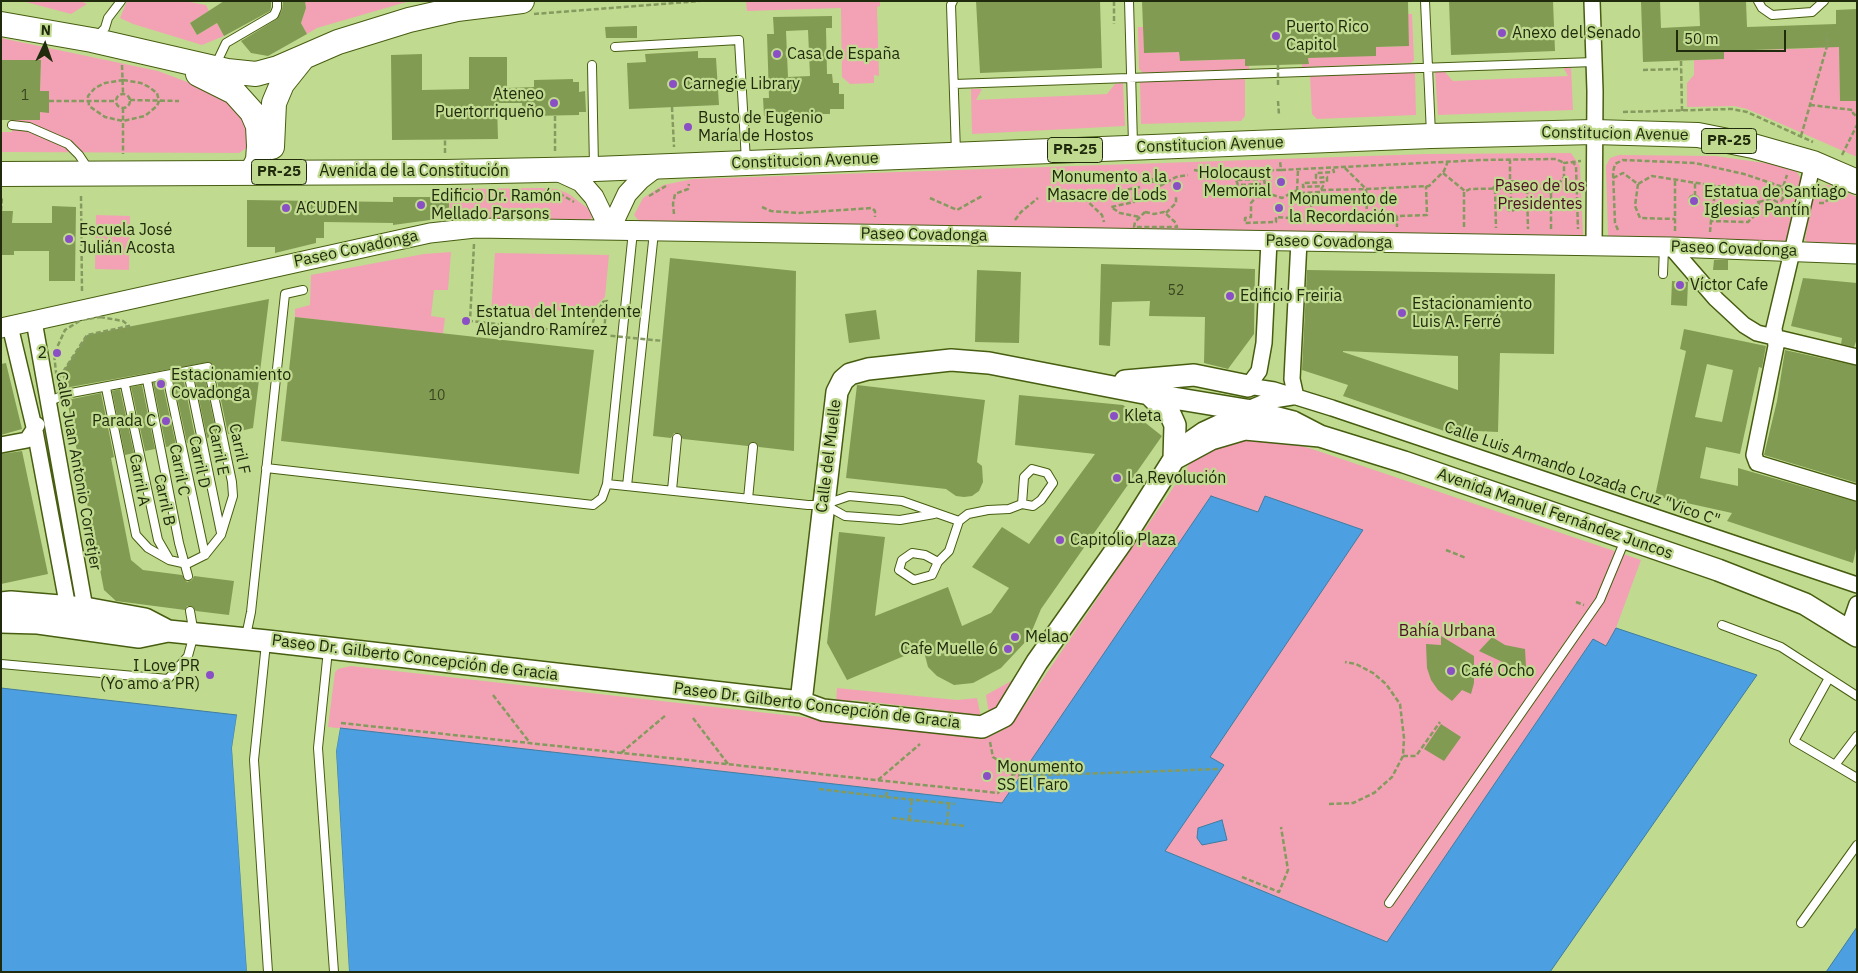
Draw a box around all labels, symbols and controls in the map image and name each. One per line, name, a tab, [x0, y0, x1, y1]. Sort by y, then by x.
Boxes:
place label: Puerto Rico Capitol	[1286, 17, 1369, 55]
north arrow	[20, 20, 70, 70]
scale bar	[1678, 20, 1788, 52]
text: N	[40, 21, 51, 39]
place label: Anexo del Senado	[1512, 23, 1641, 43]
marker: Anexo del Senado	[1496, 27, 1508, 39]
text: 50 m	[1684, 29, 1719, 48]
marker: Puerto Rico Capitol	[1270, 30, 1282, 42]
place label: Casa de España	[787, 44, 900, 64]
marker: Casa de España	[771, 48, 783, 60]
place label: Carnegie Library	[683, 74, 800, 94]
marker: Carnegie Library	[667, 78, 679, 90]
place label: Ateneo Puertorriqueño	[435, 84, 544, 122]
house number: 1	[21, 88, 29, 104]
marker: Ateneo Puertorriqueño	[548, 97, 560, 109]
place label: Busto de Eugenio María de Hostos	[698, 108, 823, 146]
marker: Busto de Eugenio María de Hostos	[682, 121, 694, 133]
street label: Constitucion Avenue	[1541, 123, 1689, 145]
road number: PR-25	[1702, 128, 1756, 154]
street label: Constitucion Avenue	[1136, 133, 1284, 157]
road number: PR-25	[1048, 138, 1102, 162]
street label: Constitucion Avenue	[731, 149, 879, 173]
road number: PR-25	[252, 160, 306, 184]
street label: Avenida de la Constitución	[319, 161, 509, 181]
place label: Holocaust Memorial	[1198, 163, 1271, 201]
place label: Monumento a la Masacre de Lods	[1047, 167, 1167, 205]
marker: Holocaust Memorial	[1275, 176, 1287, 188]
park label: Paseo de los Presidentes	[1495, 176, 1585, 214]
marker: Monumento a la Masacre de Lods	[1171, 180, 1183, 192]
place label: Estatua de Santiago Iglesias Pantín	[1704, 182, 1846, 220]
place label: Edificio Dr. Ramón Mellado Parsons	[431, 186, 561, 224]
place label: Monumento de la Recordación	[1289, 189, 1397, 227]
marker: Estatua de Santiago Iglesias Pantín	[1688, 195, 1700, 207]
place label: ACUDEN	[296, 198, 358, 218]
marker: Edificio Dr. Ramón Mellado Parsons	[415, 199, 427, 211]
marker: ACUDEN	[280, 202, 292, 214]
marker: Monumento de la Recordación	[1273, 202, 1285, 214]
place label: Escuela José Julián Acosta	[79, 220, 175, 258]
street label: Paseo Covadonga	[860, 224, 988, 246]
street label: Paseo Covadonga	[292, 226, 420, 272]
street label: Paseo Covadonga	[1265, 231, 1393, 253]
marker: Escuela José Julián Acosta	[63, 233, 75, 245]
street label: Paseo Covadonga	[1670, 237, 1798, 261]
place label: Víctor Cafe	[1690, 275, 1768, 295]
marker: Víctor Cafe	[1674, 279, 1686, 291]
house number: 52	[1168, 283, 1184, 299]
place label: Edificio Freiria	[1240, 286, 1342, 306]
marker: Edificio Freiria	[1224, 290, 1236, 302]
place label: Estacionamiento Luis A. Ferré	[1412, 294, 1532, 332]
place label: Estatua del Intendente Alejandro Ramírez	[476, 302, 641, 340]
marker: Estacionamiento Luis A. Ferré	[1396, 307, 1408, 319]
marker: Estatua del Intendente Alejandro Ramírez	[460, 315, 472, 327]
place label: 2	[37, 343, 47, 363]
marker: 2	[51, 347, 63, 359]
place label: Estacionamiento Covadonga	[171, 365, 291, 403]
street label: Calle Juan Antonio Corretjer	[51, 370, 105, 572]
marker: Estacionamiento Covadonga	[155, 378, 167, 390]
house number: 10	[429, 388, 445, 404]
street label: Calle del Muelle	[813, 398, 845, 514]
place label: Kleta	[1124, 406, 1161, 426]
marker: Kleta	[1108, 410, 1120, 422]
place label: Parada C	[92, 411, 156, 431]
marker: Parada C	[160, 415, 172, 427]
street label: Calle Luis Armando Lozada Cruz "Vico C"	[1442, 418, 1722, 530]
street label: Carril F	[224, 422, 254, 476]
street label: Carril E	[204, 423, 232, 477]
street label: Carril D	[184, 434, 214, 490]
street label: Carril C	[165, 443, 193, 497]
street label: Carril A	[125, 452, 153, 508]
street label: Avenida Manuel Fernández Juncos	[1435, 465, 1675, 563]
place label: La Revolución	[1127, 468, 1226, 488]
street label: Carril B	[149, 472, 179, 528]
marker: La Revolución	[1111, 472, 1123, 484]
place label: Capitolio Plaza	[1070, 530, 1176, 550]
marker: Capitolio Plaza	[1054, 534, 1066, 546]
park label: Bahía Urbana	[1399, 621, 1495, 641]
place label: Melao	[1025, 627, 1069, 647]
street label: Paseo Dr. Gilberto Concepción de Gracia	[271, 631, 559, 685]
marker: Melao	[1009, 631, 1021, 643]
place label: Cafe Muelle 6	[900, 639, 998, 659]
marker: Cafe Muelle 6	[1002, 643, 1014, 655]
place label: I Love PR (Yo amo a PR)	[100, 656, 200, 694]
place label: Café Ocho	[1461, 661, 1535, 681]
marker: Café Ocho	[1445, 665, 1457, 677]
marker: I Love PR (Yo amo a PR)	[204, 669, 216, 681]
street label: Paseo Dr. Gilberto Concepción de Gracia	[673, 679, 961, 733]
place label: Monumento SS El Faro	[997, 757, 1083, 795]
marker: Monumento SS El Faro	[981, 770, 993, 782]

